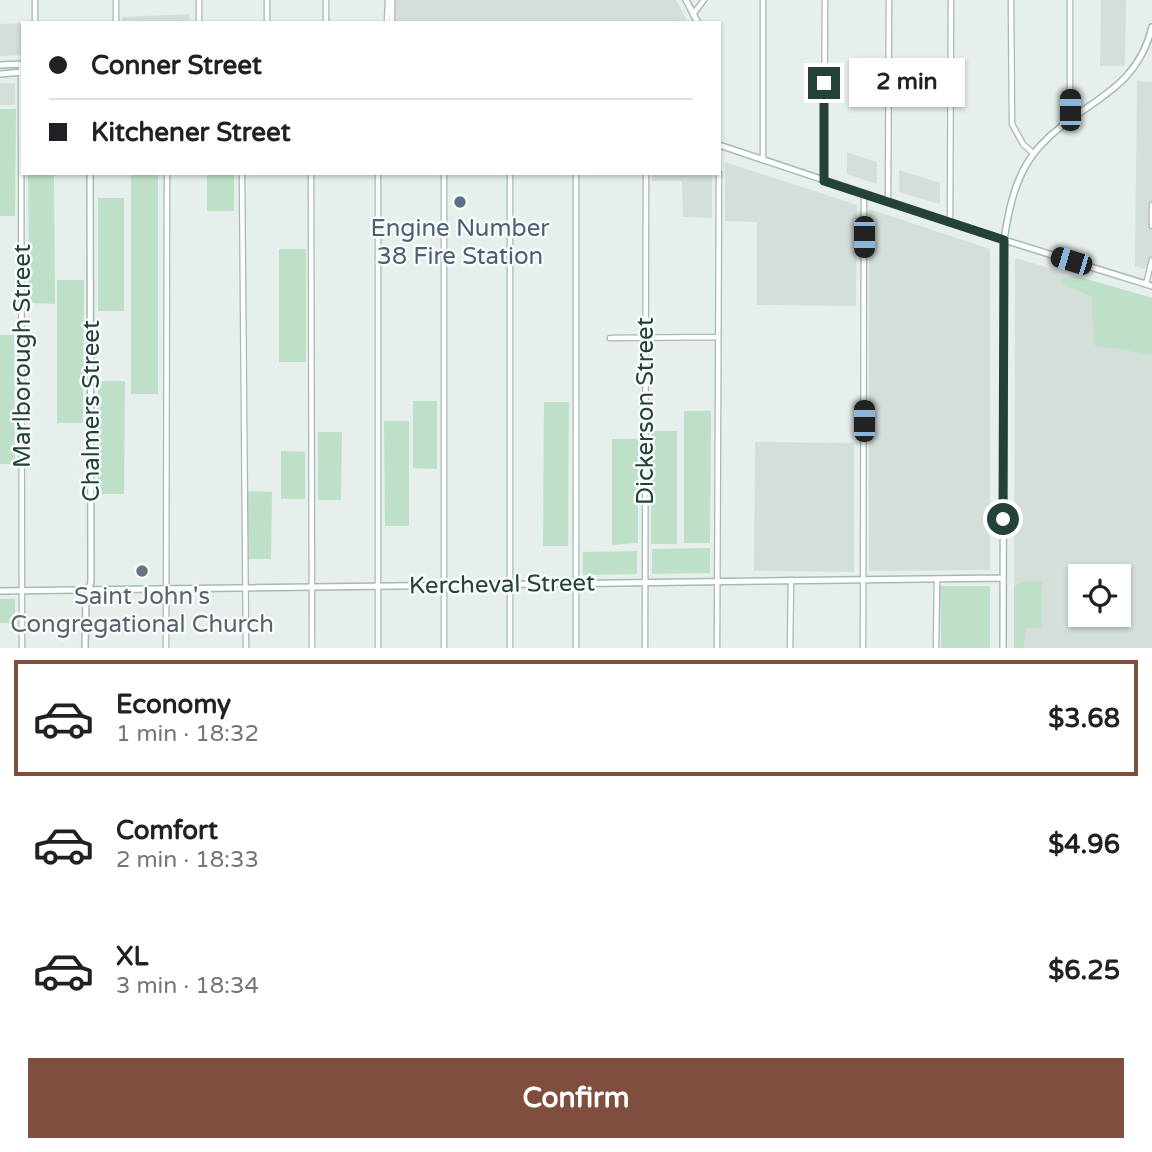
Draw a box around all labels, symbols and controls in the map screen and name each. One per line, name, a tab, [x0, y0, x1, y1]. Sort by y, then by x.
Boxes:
text: Conner Street	[91, 50, 262, 81]
callout: 2 min	[848, 58, 964, 108]
route end	[808, 67, 840, 99]
text: 2 min	[876, 68, 938, 96]
car	[1060, 89, 1081, 131]
text: Kitchener Street	[91, 117, 291, 148]
marker: Engine Number 38 Fire Station	[452, 194, 468, 210]
place label: Engine Number 38 Fire Station	[371, 214, 550, 271]
car	[854, 216, 875, 258]
street label: Marlborough Street	[8, 244, 37, 468]
car	[1048, 245, 1095, 277]
street label: Dickerson Street	[631, 317, 660, 505]
street label: Chalmers Street	[77, 320, 106, 502]
car	[854, 400, 875, 442]
route start	[987, 503, 1019, 535]
marker: Saint John's Congregational Church	[134, 563, 150, 579]
map controls	[1068, 564, 1131, 627]
button: locate	[1068, 564, 1131, 627]
street label: Kercheval Street	[409, 568, 595, 601]
place label: Saint John's Congregational Church	[10, 582, 274, 639]
icon: car	[32, 687, 95, 750]
text: Economy	[116, 689, 231, 720]
text: $3.68	[1048, 703, 1120, 734]
text: 1 min · 18:32	[116, 720, 259, 748]
icon: car	[32, 813, 95, 876]
text: Comfort	[116, 815, 218, 846]
text: $4.96	[1048, 829, 1120, 860]
text: 2 min · 18:33	[116, 846, 259, 874]
icon: car	[32, 939, 95, 1002]
text: XL	[116, 941, 148, 972]
text: $6.25	[1048, 955, 1120, 986]
text: 3 min · 18:34	[116, 972, 259, 1000]
button: Confirm	[28, 1058, 1124, 1138]

